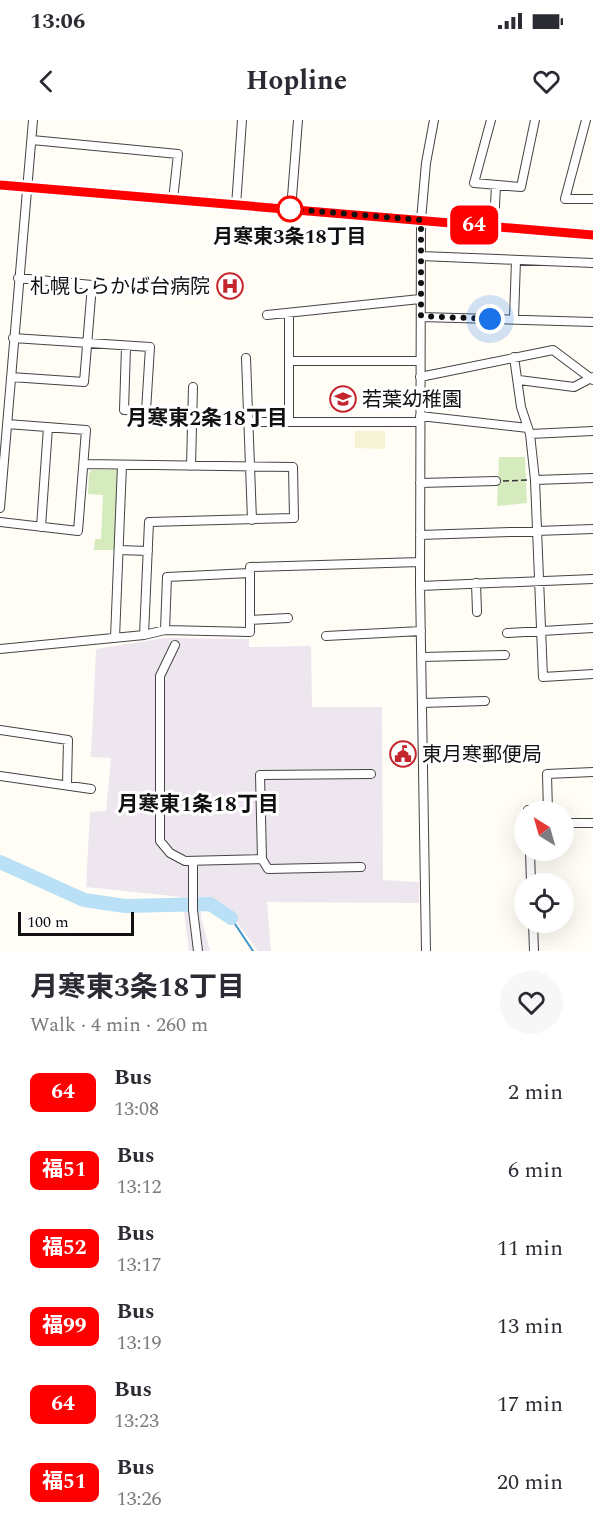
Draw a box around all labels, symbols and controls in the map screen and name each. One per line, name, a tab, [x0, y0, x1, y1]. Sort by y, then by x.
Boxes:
text: 13:06	[30, 5, 85, 38]
text: Hopline	[246, 60, 347, 102]
icon: back	[30, 65, 63, 98]
icon: heart	[530, 65, 563, 98]
marker: 月寒東3条18丁目	[277, 196, 303, 222]
line badge: 64	[447, 206, 501, 244]
text: 64	[462, 209, 486, 241]
place label: 月寒東3条18丁目	[213, 222, 367, 252]
hospital icon: 札幌しらかば台病院	[215, 271, 245, 301]
place label: 札幌しらかば台病院	[30, 272, 210, 302]
your location	[475, 304, 505, 334]
school or university icon: 若葉幼稚園	[328, 384, 358, 414]
place label: 若葉幼稚園	[362, 385, 462, 415]
district label: 月寒東2条18丁目	[126, 403, 288, 435]
public building icon: 東月寒郵便局	[388, 739, 418, 769]
place label: 東月寒郵便局	[422, 740, 542, 770]
district label: 月寒東1条18丁目	[117, 789, 279, 821]
north arrow	[514, 801, 574, 861]
map controls	[514, 801, 574, 933]
button: locate	[514, 873, 574, 933]
scale bar	[18, 909, 134, 936]
text: 100 m	[27, 910, 69, 934]
text: 月寒東3条18丁目	[30, 966, 245, 1009]
button: heart	[500, 971, 563, 1034]
text: Walk · 4 min · 260 m	[30, 1010, 208, 1040]
text: Bus	[114, 1061, 152, 1094]
text: 64	[51, 1076, 75, 1108]
text: 2 min	[508, 1076, 563, 1109]
text: 13:08	[114, 1094, 159, 1124]
text: Bus	[117, 1139, 155, 1172]
text: 福51	[42, 1154, 87, 1186]
text: 6 min	[508, 1154, 563, 1187]
text: 13:12	[117, 1172, 162, 1202]
text: Bus	[117, 1217, 155, 1250]
text: 福52	[42, 1232, 87, 1264]
text: 11 min	[497, 1232, 563, 1265]
text: 13:17	[117, 1250, 162, 1280]
text: Bus	[117, 1295, 155, 1328]
text: 福99	[42, 1310, 87, 1342]
text: 13 min	[497, 1310, 563, 1343]
text: 13:19	[117, 1328, 162, 1358]
text: Bus	[114, 1373, 152, 1406]
text: 64	[51, 1388, 75, 1420]
text: 17 min	[497, 1388, 563, 1421]
text: 13:23	[114, 1406, 159, 1436]
text: Bus	[117, 1451, 155, 1484]
text: 福51	[42, 1466, 87, 1498]
text: 20 min	[497, 1466, 563, 1499]
text: 13:26	[117, 1484, 162, 1514]

